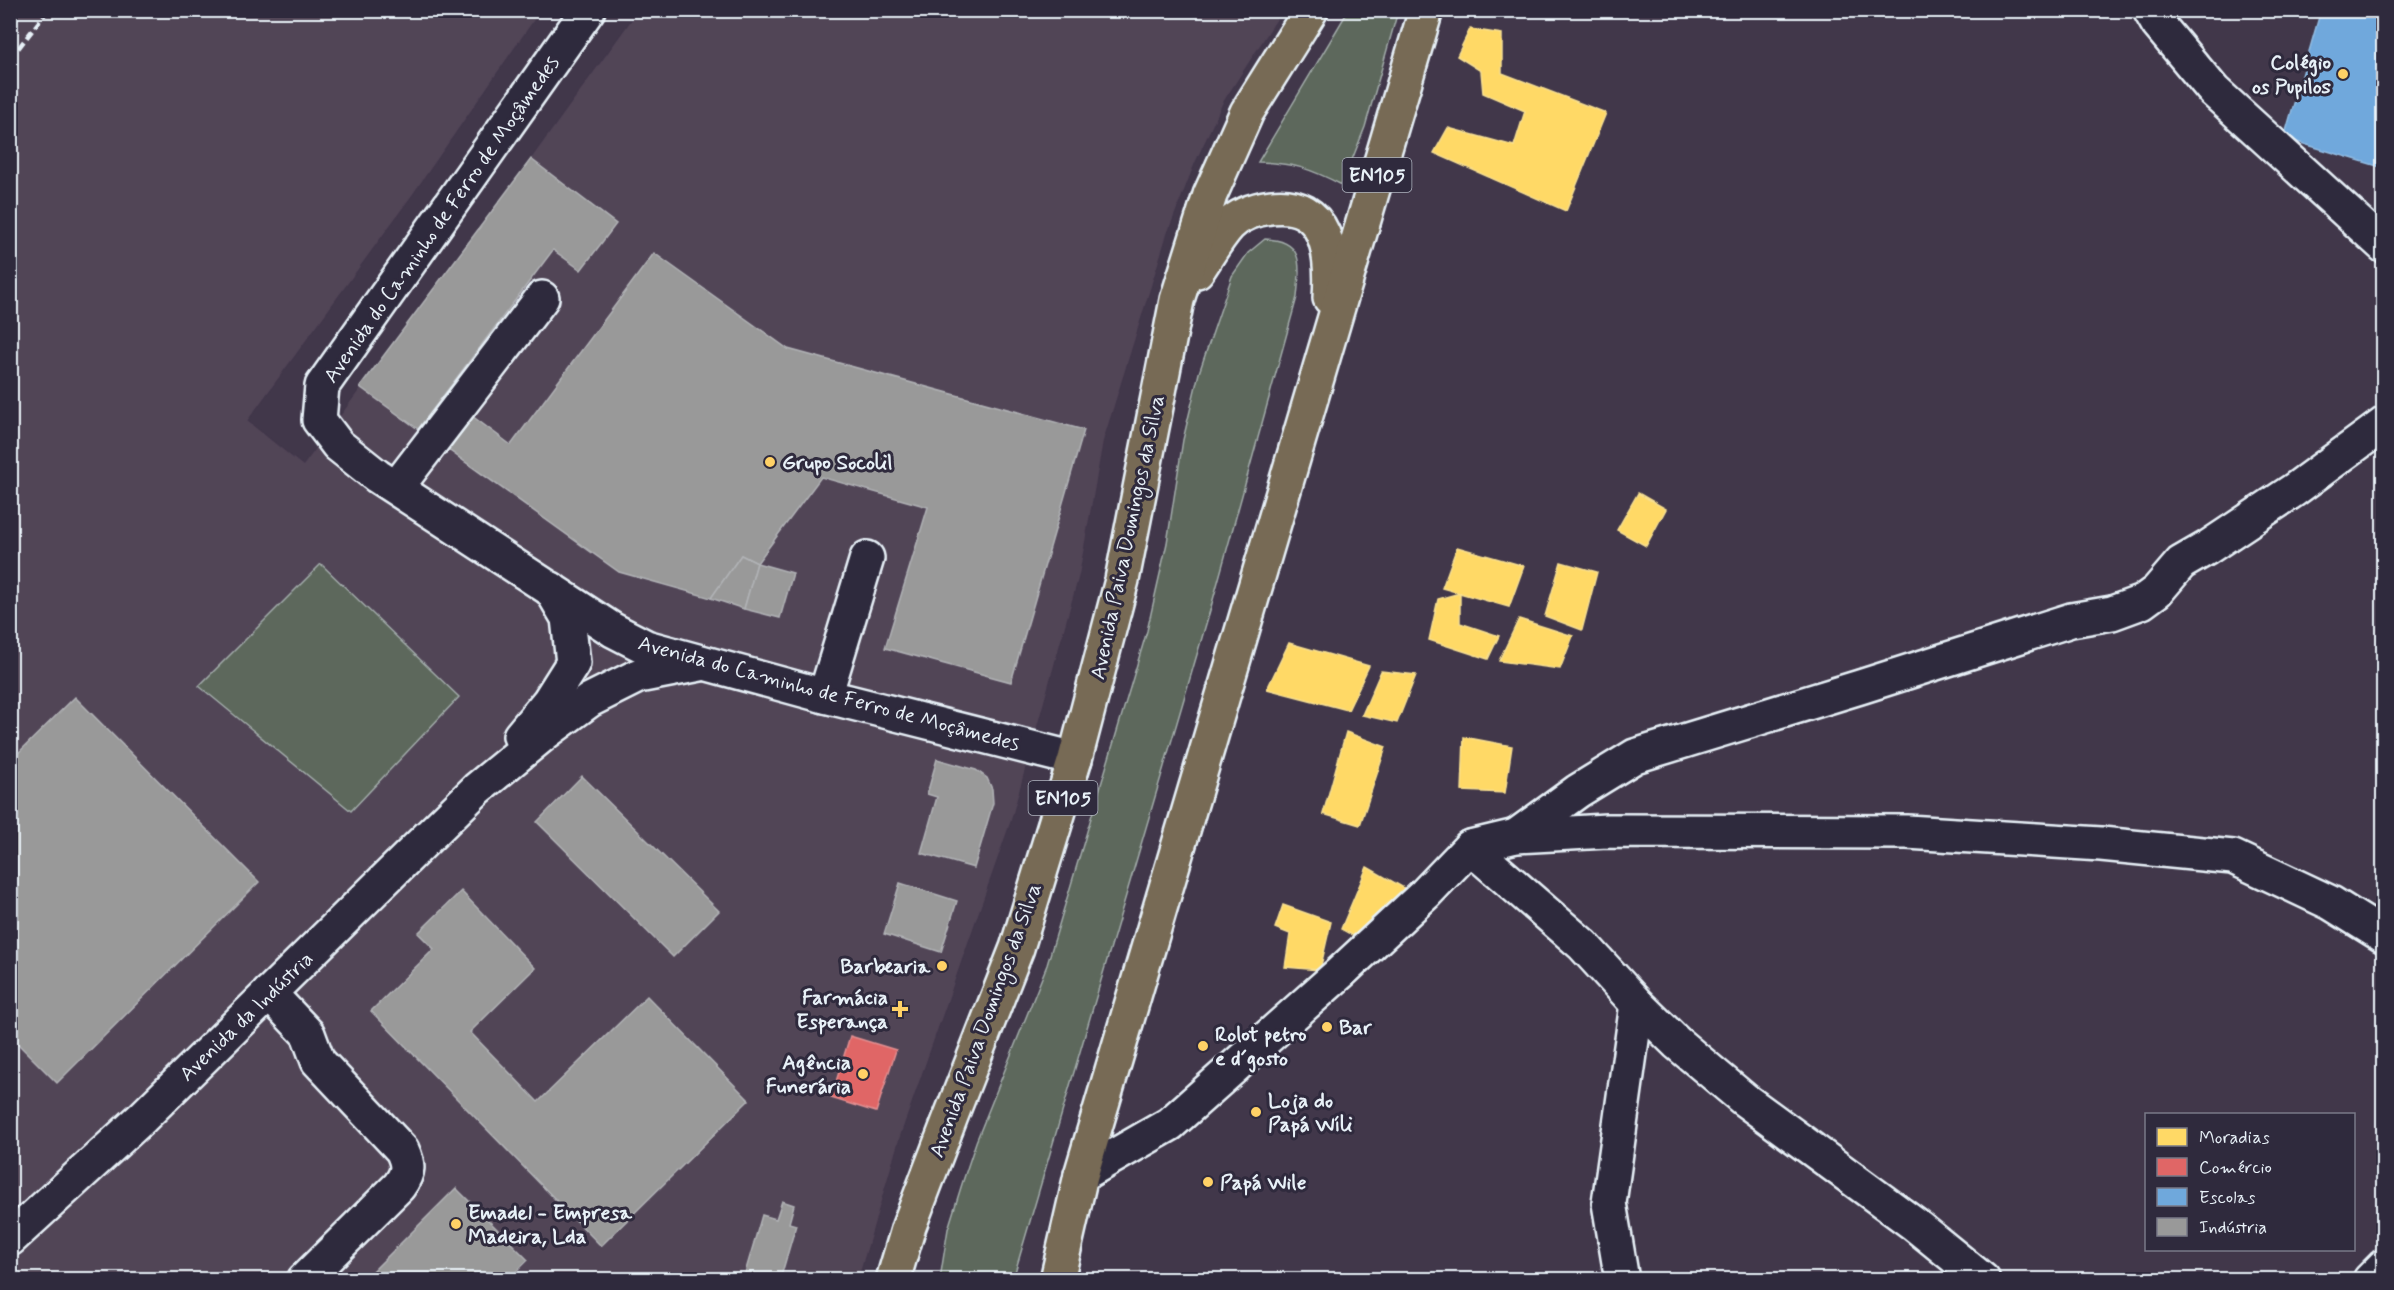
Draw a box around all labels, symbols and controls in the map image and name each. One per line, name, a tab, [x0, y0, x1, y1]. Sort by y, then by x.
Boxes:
place label: Colégio os Pupilos	[2252, 49, 2332, 101]
street label: Avenida do Caminho de Ferro de Moçâmedes	[317, 50, 566, 389]
marker: Colégio os Pupilos	[2336, 67, 2350, 81]
road number: EN105	[1342, 158, 1412, 192]
street label: Avenida Paiva Domingos da Silva	[1084, 392, 1173, 682]
place label: Grupo Socolil	[782, 449, 892, 477]
marker: Grupo Socolil	[763, 455, 777, 469]
street label: Avenida do Caminho de Ferro de Moçâmedes	[635, 629, 1023, 758]
road number: EN105	[1028, 781, 1098, 815]
street label: Avenida Paiva Domingos da Silva	[923, 879, 1050, 1162]
street label: Avenida da Indústria	[174, 945, 320, 1088]
place label: Barbearia	[840, 953, 931, 981]
marker: Barbearia	[935, 959, 949, 973]
place label: Farmácia Esperança	[796, 984, 888, 1036]
marker: Farmácia Esperança	[893, 1002, 907, 1016]
place label: Bar	[1339, 1014, 1373, 1042]
marker: Bar	[1320, 1020, 1334, 1034]
place label: Rolot petro e d´gosto	[1215, 1021, 1307, 1073]
marker: Rolot petro e d´gosto	[1196, 1039, 1210, 1053]
place label: Agência Funerária	[766, 1049, 851, 1101]
marker: Agência Funerária	[856, 1067, 870, 1081]
place label: Loja do Papá Wíli	[1268, 1087, 1353, 1139]
marker: Loja do Papá Wíli	[1249, 1105, 1263, 1119]
legend	[2145, 1113, 2355, 1251]
text: Moradias	[2199, 1126, 2270, 1150]
text: Comércio	[2199, 1156, 2272, 1180]
place label: Papá Wile	[1220, 1169, 1307, 1197]
marker: Papá Wile	[1201, 1175, 1215, 1189]
text: Escolas	[2199, 1186, 2255, 1210]
place label: Emadel - Empresa Madeira, Lda	[468, 1199, 633, 1251]
text: Indústria	[2199, 1216, 2267, 1240]
marker: Emadel - Empresa Madeira, Lda	[449, 1217, 463, 1231]

